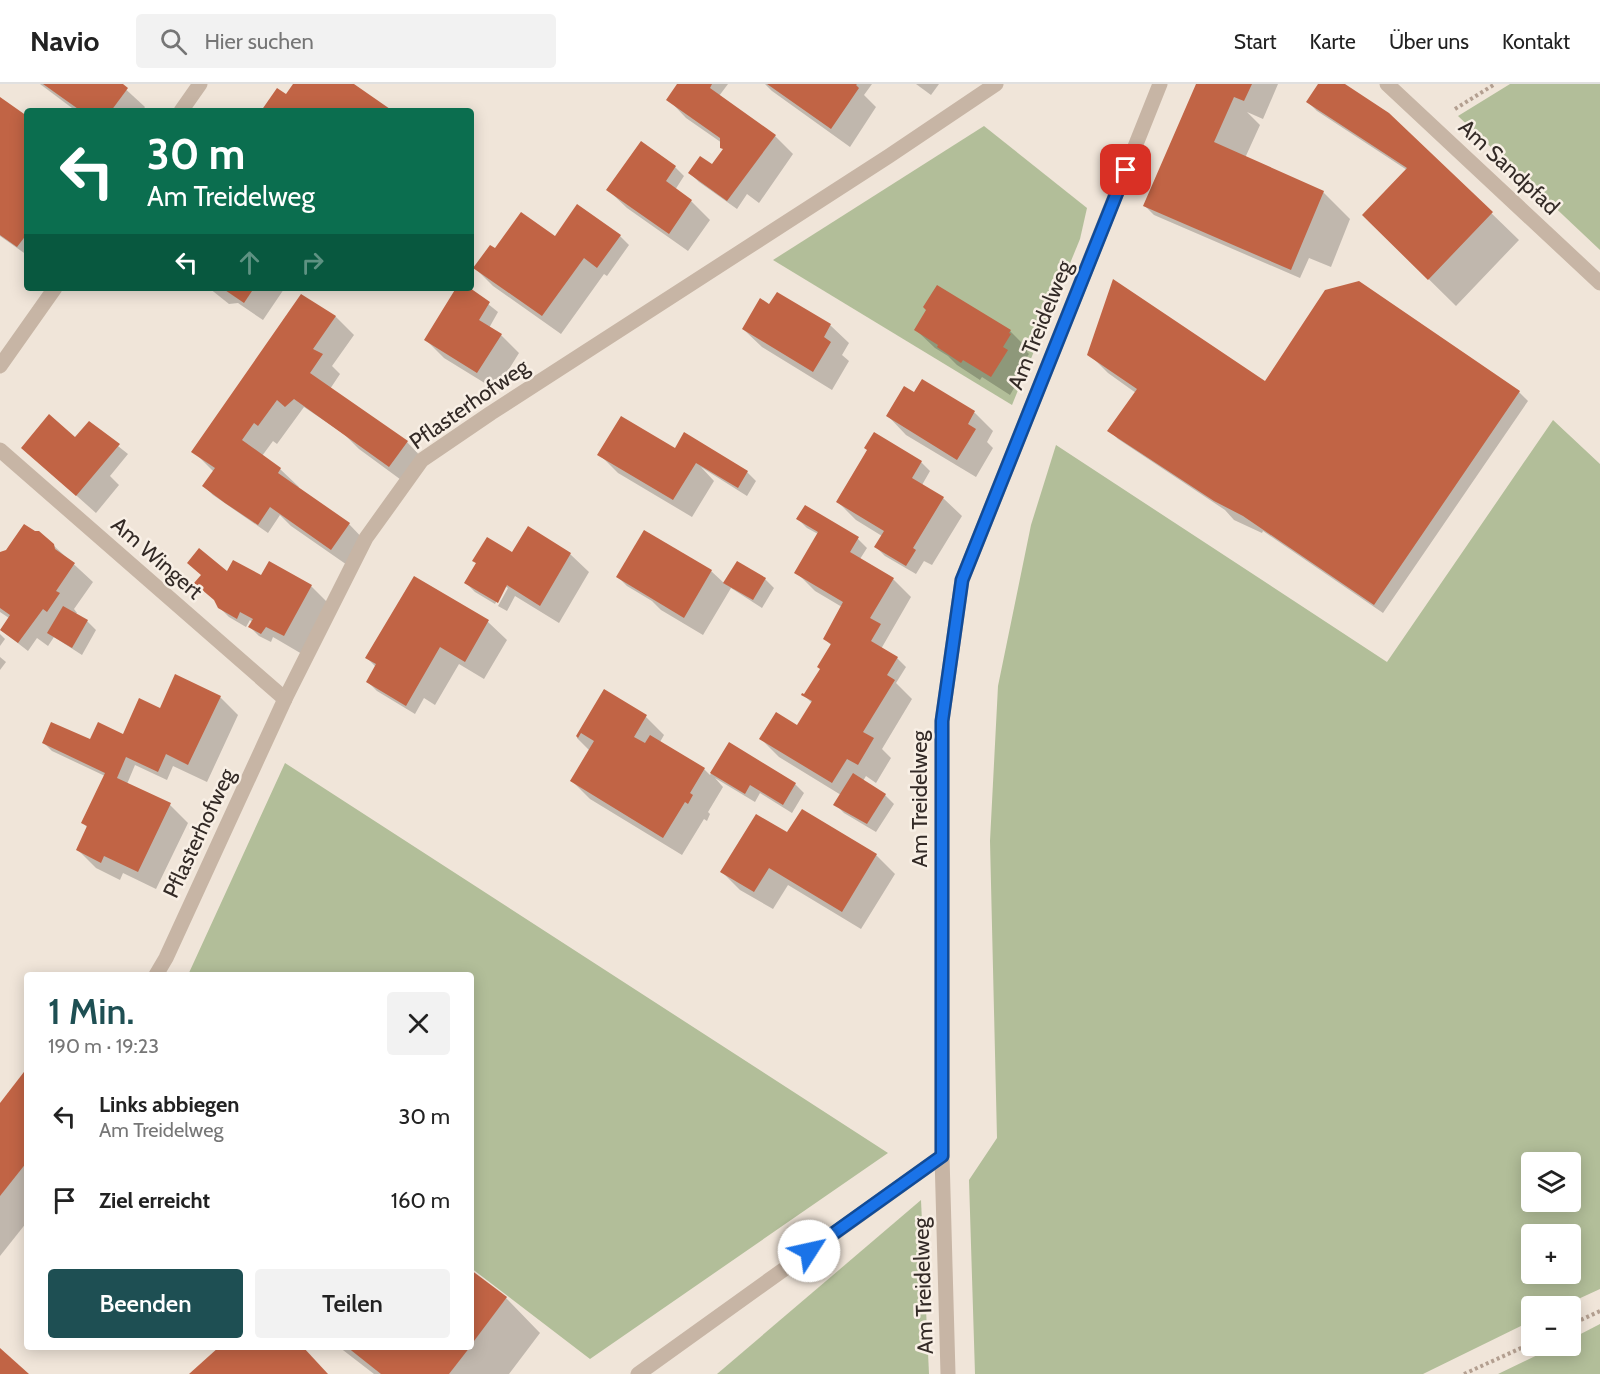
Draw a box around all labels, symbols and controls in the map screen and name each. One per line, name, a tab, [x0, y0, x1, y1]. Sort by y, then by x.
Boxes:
search box	[136, 14, 556, 68]
text: Navio	[30, 24, 100, 58]
icon: search	[157, 25, 190, 58]
text: Hier suchen	[205, 28, 314, 55]
text: Start	[1234, 29, 1277, 54]
text: Karte	[1310, 29, 1356, 54]
text: Über uns	[1389, 29, 1469, 54]
text: Kontakt	[1502, 29, 1570, 54]
street label: Am Sandpfad	[1453, 114, 1565, 220]
text: 30 m	[147, 128, 245, 180]
icon: left	[48, 132, 126, 210]
pin	[1100, 144, 1151, 195]
icon: arrive	[1109, 153, 1142, 186]
text: Am Treidelweg	[147, 180, 315, 213]
icon: left	[170, 246, 203, 279]
icon: ahead	[233, 246, 266, 279]
icon: right	[296, 246, 329, 279]
street label: Am Treidelweg	[1002, 256, 1079, 393]
street label: Pflasterhofweg	[404, 352, 535, 455]
street label: Am Wingert	[106, 511, 209, 605]
street label: Am Treidelweg	[906, 730, 933, 867]
street label: Pflasterhofweg	[157, 763, 241, 902]
text: 1 Min.	[48, 989, 134, 1033]
button: close	[387, 992, 450, 1055]
text: 190 m · 19:23	[48, 1034, 159, 1058]
text: Links abbiegen	[99, 1091, 239, 1118]
icon: left	[48, 1100, 81, 1133]
text: 30 m	[398, 1103, 450, 1130]
text: Am Treidelweg	[99, 1118, 223, 1142]
map controls	[1521, 1152, 1581, 1356]
button: layers	[1521, 1152, 1581, 1212]
icon: arrive	[48, 1184, 81, 1217]
text: Ziel erreicht	[99, 1187, 210, 1214]
text: 160 m	[391, 1187, 450, 1214]
street label: Am Treidelweg	[907, 1216, 939, 1355]
position arrow	[777, 1219, 841, 1283]
button: +	[1521, 1224, 1581, 1284]
button: Beenden	[48, 1269, 243, 1338]
button: Teilen	[255, 1269, 450, 1338]
button: −	[1521, 1296, 1581, 1356]

